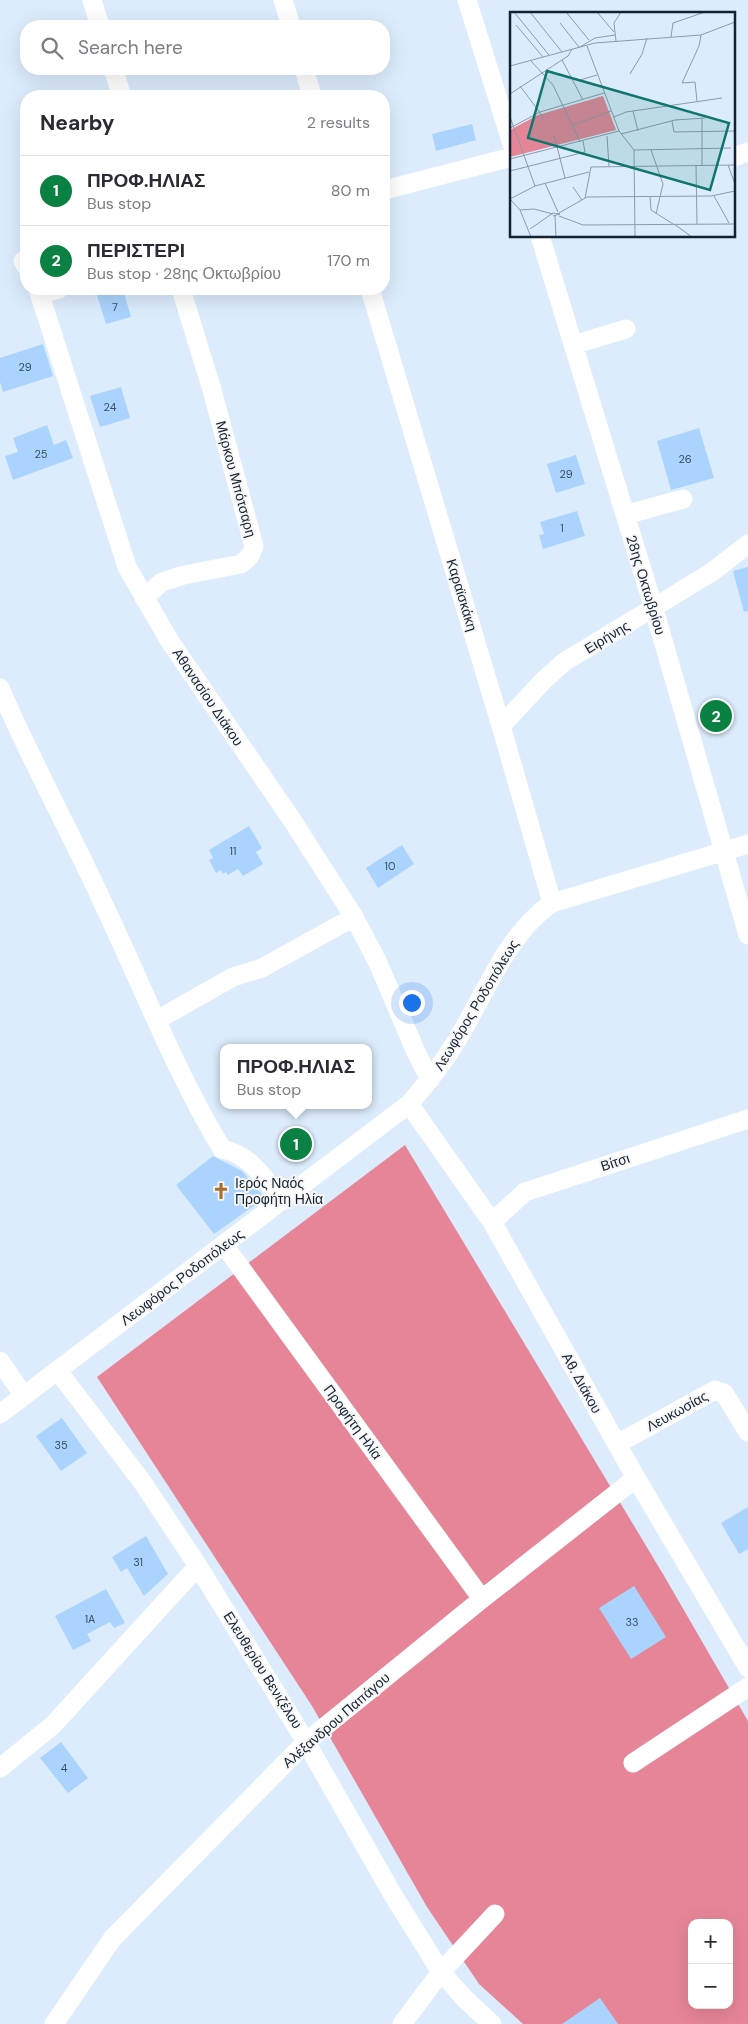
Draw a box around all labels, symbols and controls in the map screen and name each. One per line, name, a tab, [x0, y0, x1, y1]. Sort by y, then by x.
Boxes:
inset map	[510, 12, 736, 238]
search box	[20, 20, 390, 75]
icon: search	[38, 34, 66, 62]
text: Search here	[78, 35, 183, 60]
text: Nearby	[40, 109, 114, 137]
text: 2 results	[307, 112, 370, 133]
text: ΠΡΟΦ.ΗΛΙΑΣ	[87, 168, 205, 193]
text: 1	[53, 180, 59, 201]
text: 80 m	[331, 180, 370, 201]
text: Bus stop	[87, 193, 151, 214]
text: ΠΕΡΙΣΤΕΡΙ	[87, 238, 185, 263]
text: 2	[51, 250, 61, 271]
text: 170 m	[327, 250, 370, 271]
text: Bus stop · 28ης Οκτωβρίου	[87, 263, 281, 284]
house number: 7	[112, 300, 118, 314]
house number: 29	[18, 360, 32, 374]
house number: 24	[104, 400, 117, 414]
street label: Μάρκου Μπότσαρη	[212, 419, 260, 539]
house number: 25	[34, 447, 48, 461]
house number: 26	[678, 452, 692, 466]
house number: 29	[559, 467, 573, 481]
house number: 1	[560, 521, 564, 535]
street label: 28ης Οκτωβρίου	[622, 533, 670, 637]
street label: Καραϊσκάκη	[442, 557, 482, 633]
street label: Ειρήνης	[581, 616, 633, 658]
street label: Αθανασίου Διάκου	[169, 645, 247, 749]
pin: 2	[700, 697, 732, 735]
house number: 11	[230, 844, 236, 858]
house number: 10	[385, 859, 395, 873]
street label: Λεωφόρος Ροδοπόλεως	[430, 936, 522, 1074]
your location	[399, 990, 425, 1016]
popup	[220, 1044, 372, 1109]
text: ΠΡΟΦ.ΗΛΙΑΣ	[237, 1054, 355, 1079]
text: Bus stop	[237, 1079, 301, 1100]
pin: 1	[280, 1125, 312, 1163]
street label: Βίτσι	[598, 1149, 632, 1175]
place label: Ιερός Ναός Προφήτη Ηλία	[235, 1174, 323, 1208]
church icon: Ιερός Ναός Προφήτη Ηλία	[211, 1181, 231, 1201]
street label: Λεωφόρος Ροδοπόλεως	[117, 1225, 247, 1329]
street label: Αθ. Διάκου	[558, 1350, 606, 1416]
street label: Προφήτη Ηλία	[320, 1381, 386, 1463]
street label: Λευκωσίας	[643, 1387, 711, 1435]
house number: 35	[54, 1438, 68, 1452]
house number: 31	[133, 1555, 143, 1569]
street label: Ελευθερίου Βενιζέλου	[220, 1608, 306, 1732]
house number: 1A	[85, 1612, 95, 1626]
house number: 33	[625, 1615, 639, 1629]
street label: Αλέξανδρου Παπάγου	[279, 1669, 393, 1771]
house number: 4	[61, 1761, 68, 1775]
map controls	[688, 1919, 733, 2009]
button: +	[688, 1919, 733, 1964]
button: −	[688, 1964, 733, 2009]

